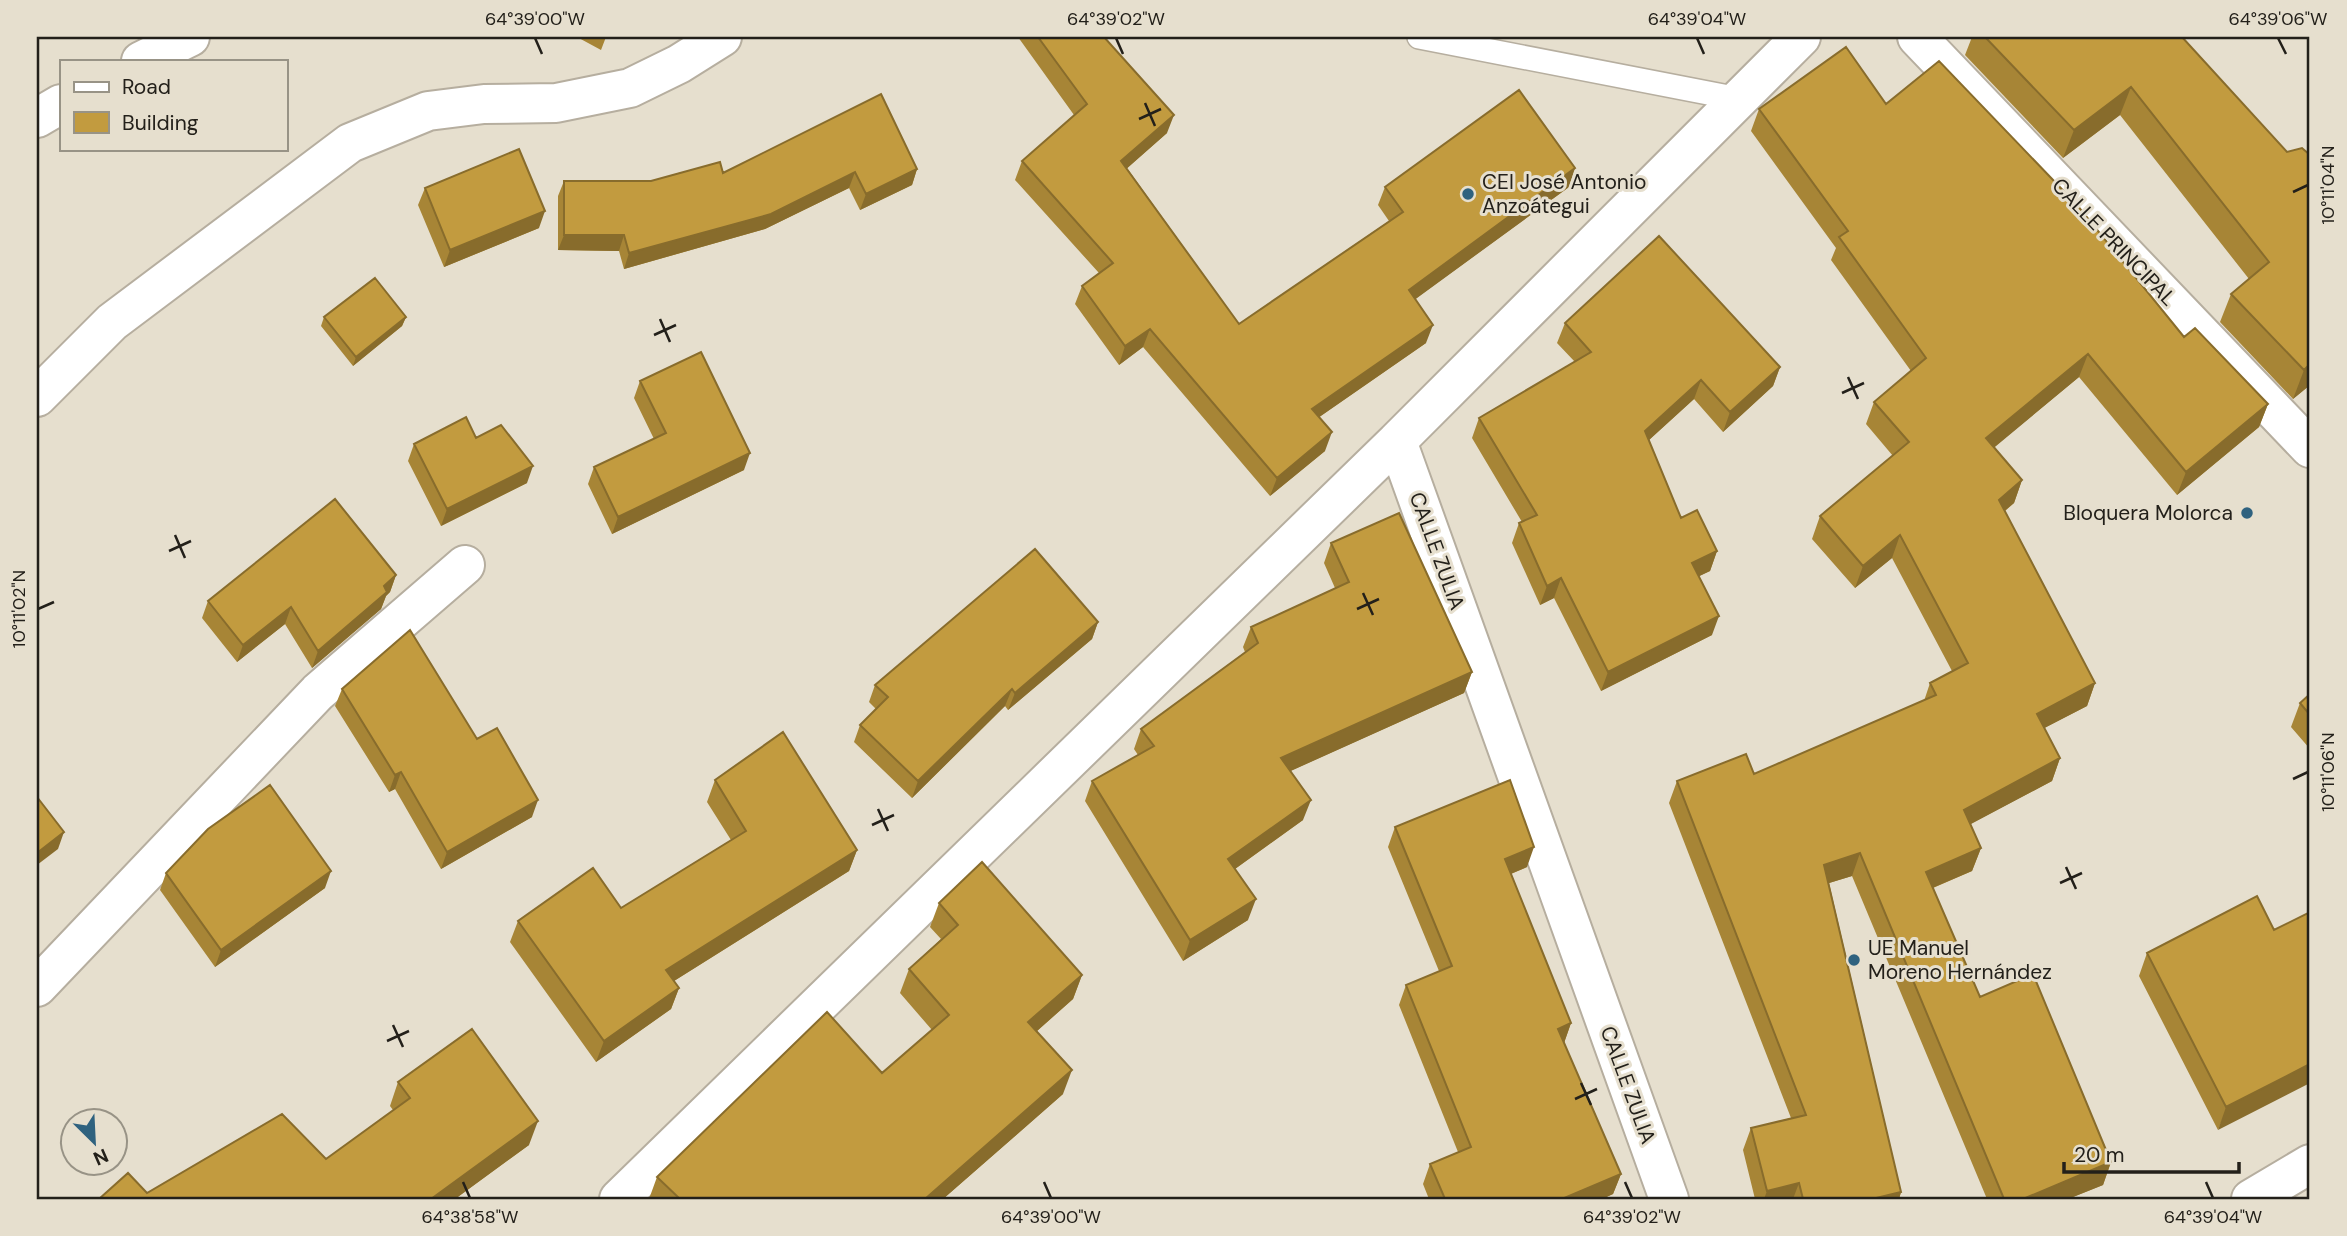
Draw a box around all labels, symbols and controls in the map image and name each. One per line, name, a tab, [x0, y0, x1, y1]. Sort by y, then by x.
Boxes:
text: 64°39'00"W	[485, 7, 585, 31]
text: 64°39'02"W	[1067, 7, 1165, 31]
text: 64°39'04"W	[1648, 7, 1746, 31]
text: 64°39'06"W	[2229, 7, 2327, 31]
legend	[60, 60, 287, 150]
text: Road	[122, 73, 171, 101]
text: Building	[122, 109, 199, 137]
text: 10°11'04"N	[2316, 145, 2340, 225]
place label: CEI José Antonio Anzoátegui	[1482, 168, 1646, 220]
street label: CALLE PRINCIPAL	[2046, 172, 2182, 312]
marker: CEI José Antonio Anzoátegui	[1460, 186, 1476, 202]
street label: CALLE ZULIA	[1403, 488, 1471, 614]
place label: Bloquera Molorca	[2063, 499, 2233, 527]
marker: Bloquera Molorca	[2239, 505, 2255, 521]
text: 10°11'02"N	[7, 570, 31, 648]
text: 10°11'06"N	[2316, 732, 2340, 812]
place label: UE Manuel Moreno Hernández	[1868, 934, 2052, 986]
marker: UE Manuel Moreno Hernández	[1846, 952, 1862, 968]
street label: CALLE ZULIA	[1594, 1022, 1662, 1148]
north arrow	[60, 1106, 130, 1176]
scale bar	[2064, 1131, 2238, 1175]
text: 20 m	[2074, 1141, 2125, 1169]
text: N	[89, 1143, 112, 1171]
text: 64°38'58"W	[422, 1205, 518, 1229]
text: 64°39'00"W	[1001, 1205, 1101, 1229]
text: 64°39'02"W	[1583, 1205, 1681, 1229]
text: 64°39'04"W	[2164, 1205, 2262, 1229]

